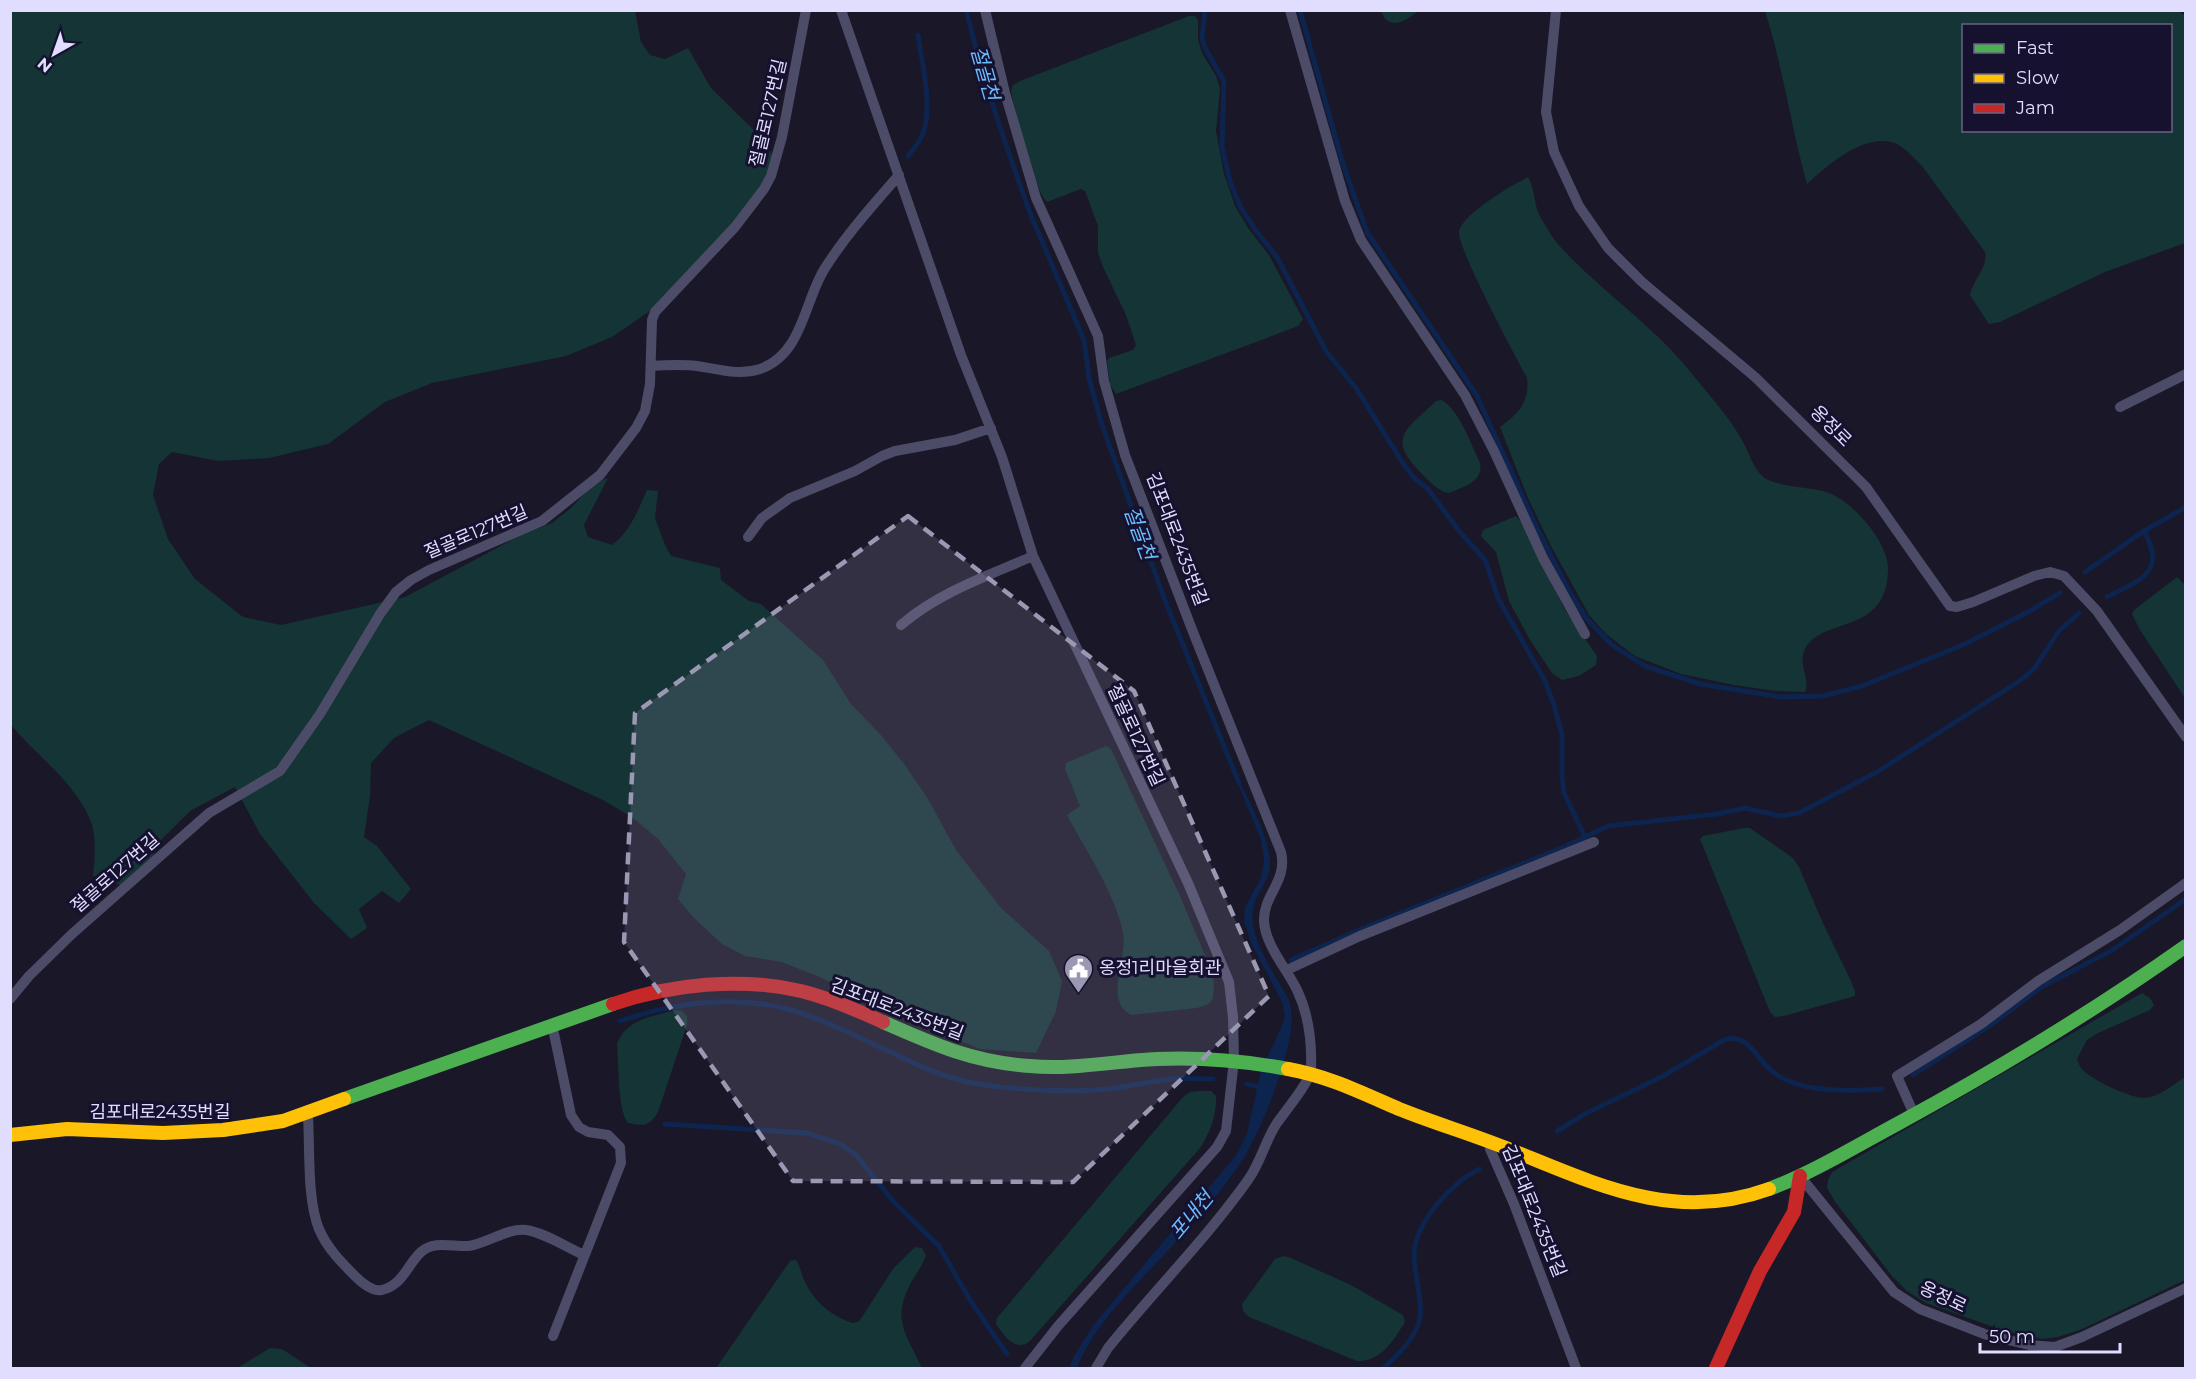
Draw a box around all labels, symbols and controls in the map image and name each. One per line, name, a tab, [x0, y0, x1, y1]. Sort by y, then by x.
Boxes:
north arrow	[24, 24, 84, 84]
legend	[1962, 24, 2172, 132]
text: Fast	[2016, 37, 2054, 59]
water label: 절골천	[966, 43, 1005, 105]
text: N	[34, 54, 56, 77]
street label: 절골로127번길	[745, 57, 791, 169]
text: Slow	[2016, 67, 2059, 89]
text: Jam	[2015, 97, 2055, 119]
street label: 옹정로	[1806, 401, 1856, 451]
street label: 김포대로2435번길	[1141, 469, 1213, 609]
street label: 절골로127번길	[421, 500, 531, 564]
water label: 절골천	[1119, 503, 1162, 565]
street label: 절골로127번길	[1103, 680, 1169, 790]
street label: 절골로127번길	[66, 829, 164, 917]
public building icon: 옹정1리마을회관	[1062, 952, 1094, 994]
place label: 옹정1리마을회관	[1099, 957, 1222, 979]
street label: 김포대로2435번길	[827, 973, 967, 1045]
street label: 김포대로2435번길	[90, 1101, 230, 1123]
street label: 김포대로2435번길	[1497, 1142, 1571, 1280]
water label: 포내천	[1164, 1184, 1220, 1244]
street label: 옹정로	[1916, 1277, 1970, 1317]
scale bar	[1980, 1316, 2120, 1354]
text: 50 m	[1989, 1326, 2035, 1348]

